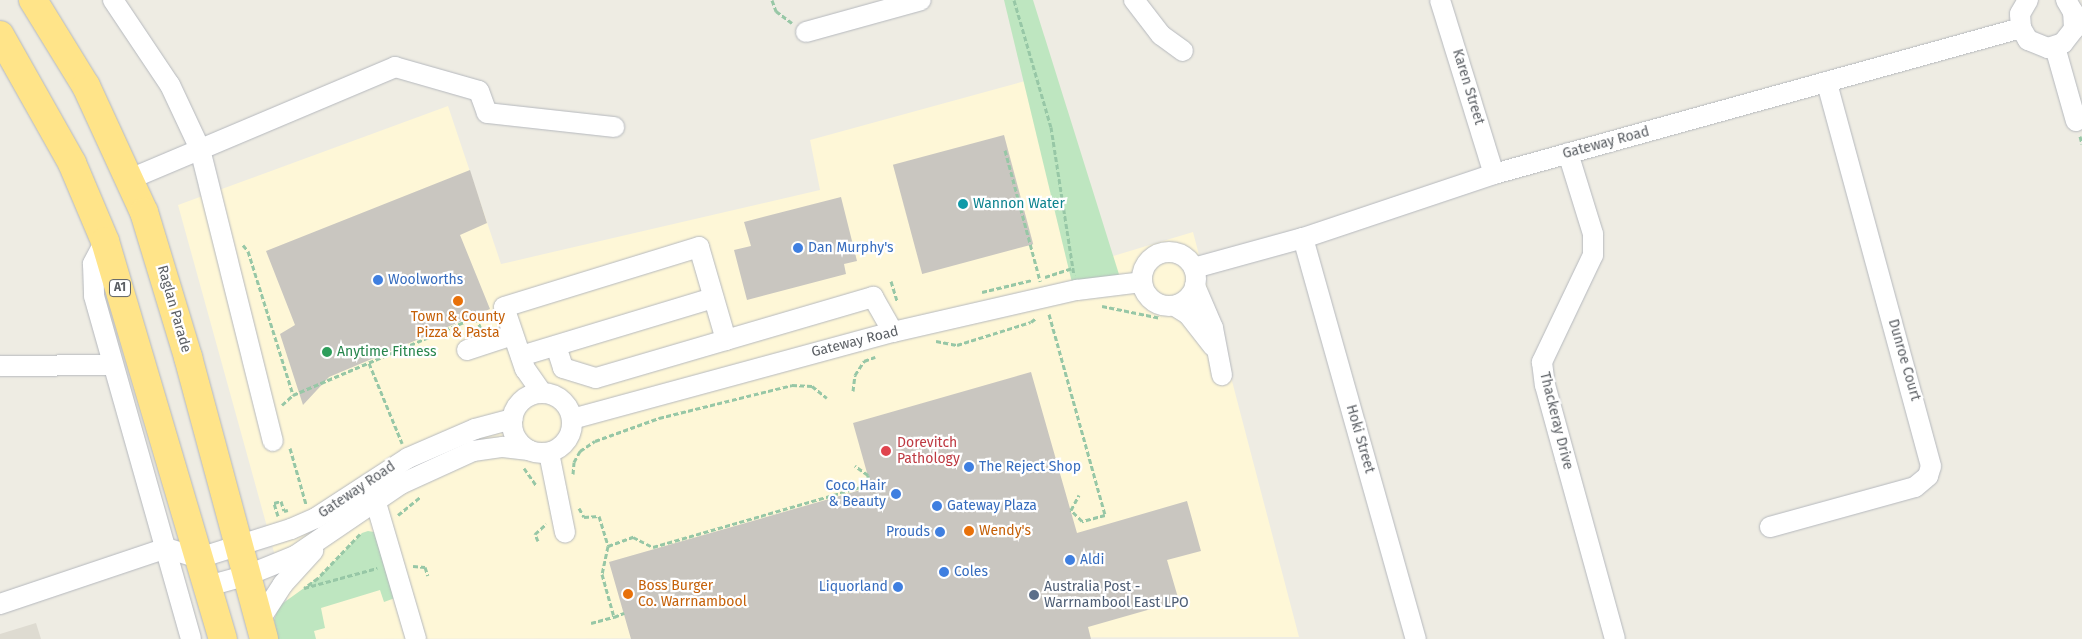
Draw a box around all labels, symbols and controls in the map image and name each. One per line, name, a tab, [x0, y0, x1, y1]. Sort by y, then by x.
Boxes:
street label: Karen Street	[1449, 47, 1487, 127]
street label: Gateway Road	[1561, 123, 1651, 163]
place label: Wannon Water	[973, 196, 1065, 212]
marker: Wannon Water	[957, 198, 969, 210]
place label: Dan Murphy's	[808, 240, 894, 256]
marker: Dan Murphy's	[792, 242, 804, 254]
street label: Raglan Parade	[153, 263, 195, 355]
place label: Woolworths	[388, 272, 463, 288]
marker: Woolworths	[372, 274, 384, 286]
road number: A1	[109, 278, 131, 298]
marker: Town & County Pizza & Pasta	[452, 295, 464, 307]
place label: Town & County Pizza & Pasta	[411, 309, 505, 342]
street label: Dunroe Court	[1884, 317, 1924, 403]
street label: Gateway Road	[810, 323, 900, 361]
place label: Anytime Fitness	[337, 344, 437, 360]
marker: Anytime Fitness	[321, 346, 333, 358]
street label: Thackeray Drive	[1536, 370, 1576, 472]
street label: Hoki Street	[1342, 403, 1378, 475]
place label: Dorevitch Pathology	[897, 435, 960, 468]
marker: Dorevitch Pathology	[879, 444, 893, 458]
street label: Gateway Road	[315, 458, 399, 522]
place label: The Reject Shop	[979, 459, 1081, 475]
marker: The Reject Shop	[963, 461, 975, 473]
place label: Coco Hair & Beauty	[825, 478, 886, 511]
marker: Coco Hair & Beauty	[890, 488, 902, 500]
place label: Gateway Plaza	[947, 498, 1037, 514]
marker: Gateway Plaza	[931, 500, 943, 512]
place label: Wendy's	[979, 523, 1031, 539]
place label: Prouds	[886, 524, 930, 540]
marker: Wendy's	[963, 525, 975, 537]
marker: Prouds	[934, 526, 946, 538]
place label: Aldi	[1080, 552, 1104, 568]
marker: Aldi	[1064, 554, 1076, 566]
place label: Coles	[954, 564, 988, 580]
marker: Coles	[938, 566, 950, 578]
place label: Boss Burger Co. Warrnambool	[638, 578, 747, 610]
place label: Liquorland	[819, 579, 888, 595]
place label: Australia Post - Warrnambool East LPO	[1044, 579, 1189, 612]
marker: Liquorland	[892, 581, 904, 593]
marker: Boss Burger Co. Warrnambool	[622, 588, 634, 600]
marker: Australia Post - Warrnambool East LPO	[1028, 589, 1040, 601]

